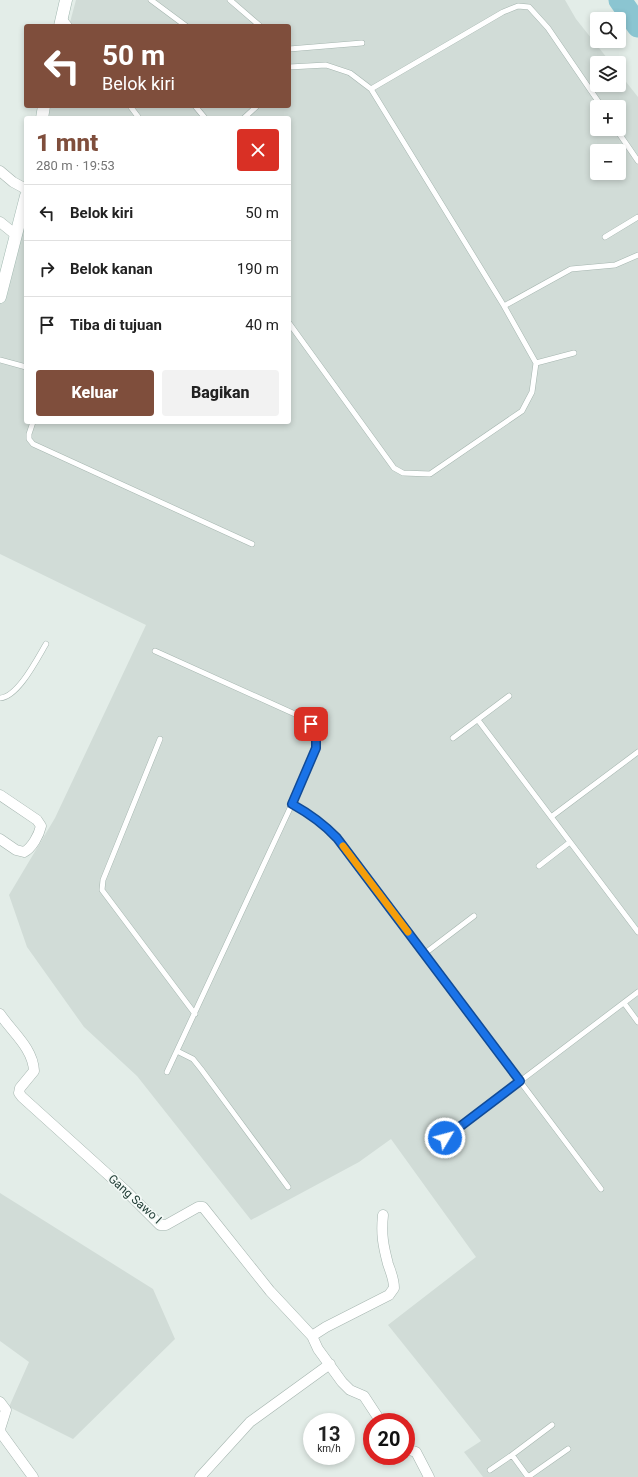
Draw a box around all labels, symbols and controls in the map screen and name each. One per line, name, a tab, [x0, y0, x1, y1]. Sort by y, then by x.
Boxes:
map controls	[590, 12, 626, 180]
button: search	[590, 12, 626, 48]
text: 50 m	[102, 39, 165, 72]
icon: left	[36, 40, 88, 92]
button: layers	[590, 56, 626, 92]
text: Belok kiri	[102, 73, 175, 94]
button: +	[590, 100, 626, 136]
text: 1 mnt	[36, 129, 98, 157]
button: close	[237, 129, 279, 171]
button: −	[590, 144, 626, 180]
text: 280 m · 19:53	[36, 158, 115, 173]
icon: left	[36, 202, 58, 224]
text: Belok kiri	[70, 204, 133, 222]
text: 50 m	[245, 204, 279, 222]
icon: right	[36, 258, 58, 280]
text: Belok kanan	[70, 260, 153, 278]
text: 190 m	[237, 260, 279, 278]
icon: arrive	[36, 314, 58, 336]
text: Tiba di tujuan	[70, 316, 162, 334]
text: 40 m	[245, 316, 279, 334]
button: Keluar	[36, 370, 154, 416]
button: Bagikan	[162, 370, 279, 416]
pin	[294, 707, 328, 741]
icon: arrive	[300, 713, 322, 735]
position arrow	[424, 1117, 466, 1159]
street label: Gang Sawo I	[105, 1171, 165, 1227]
speed limit sign: 20	[363, 1413, 415, 1465]
text: 13	[318, 1422, 340, 1446]
text: km/h	[317, 1443, 341, 1454]

